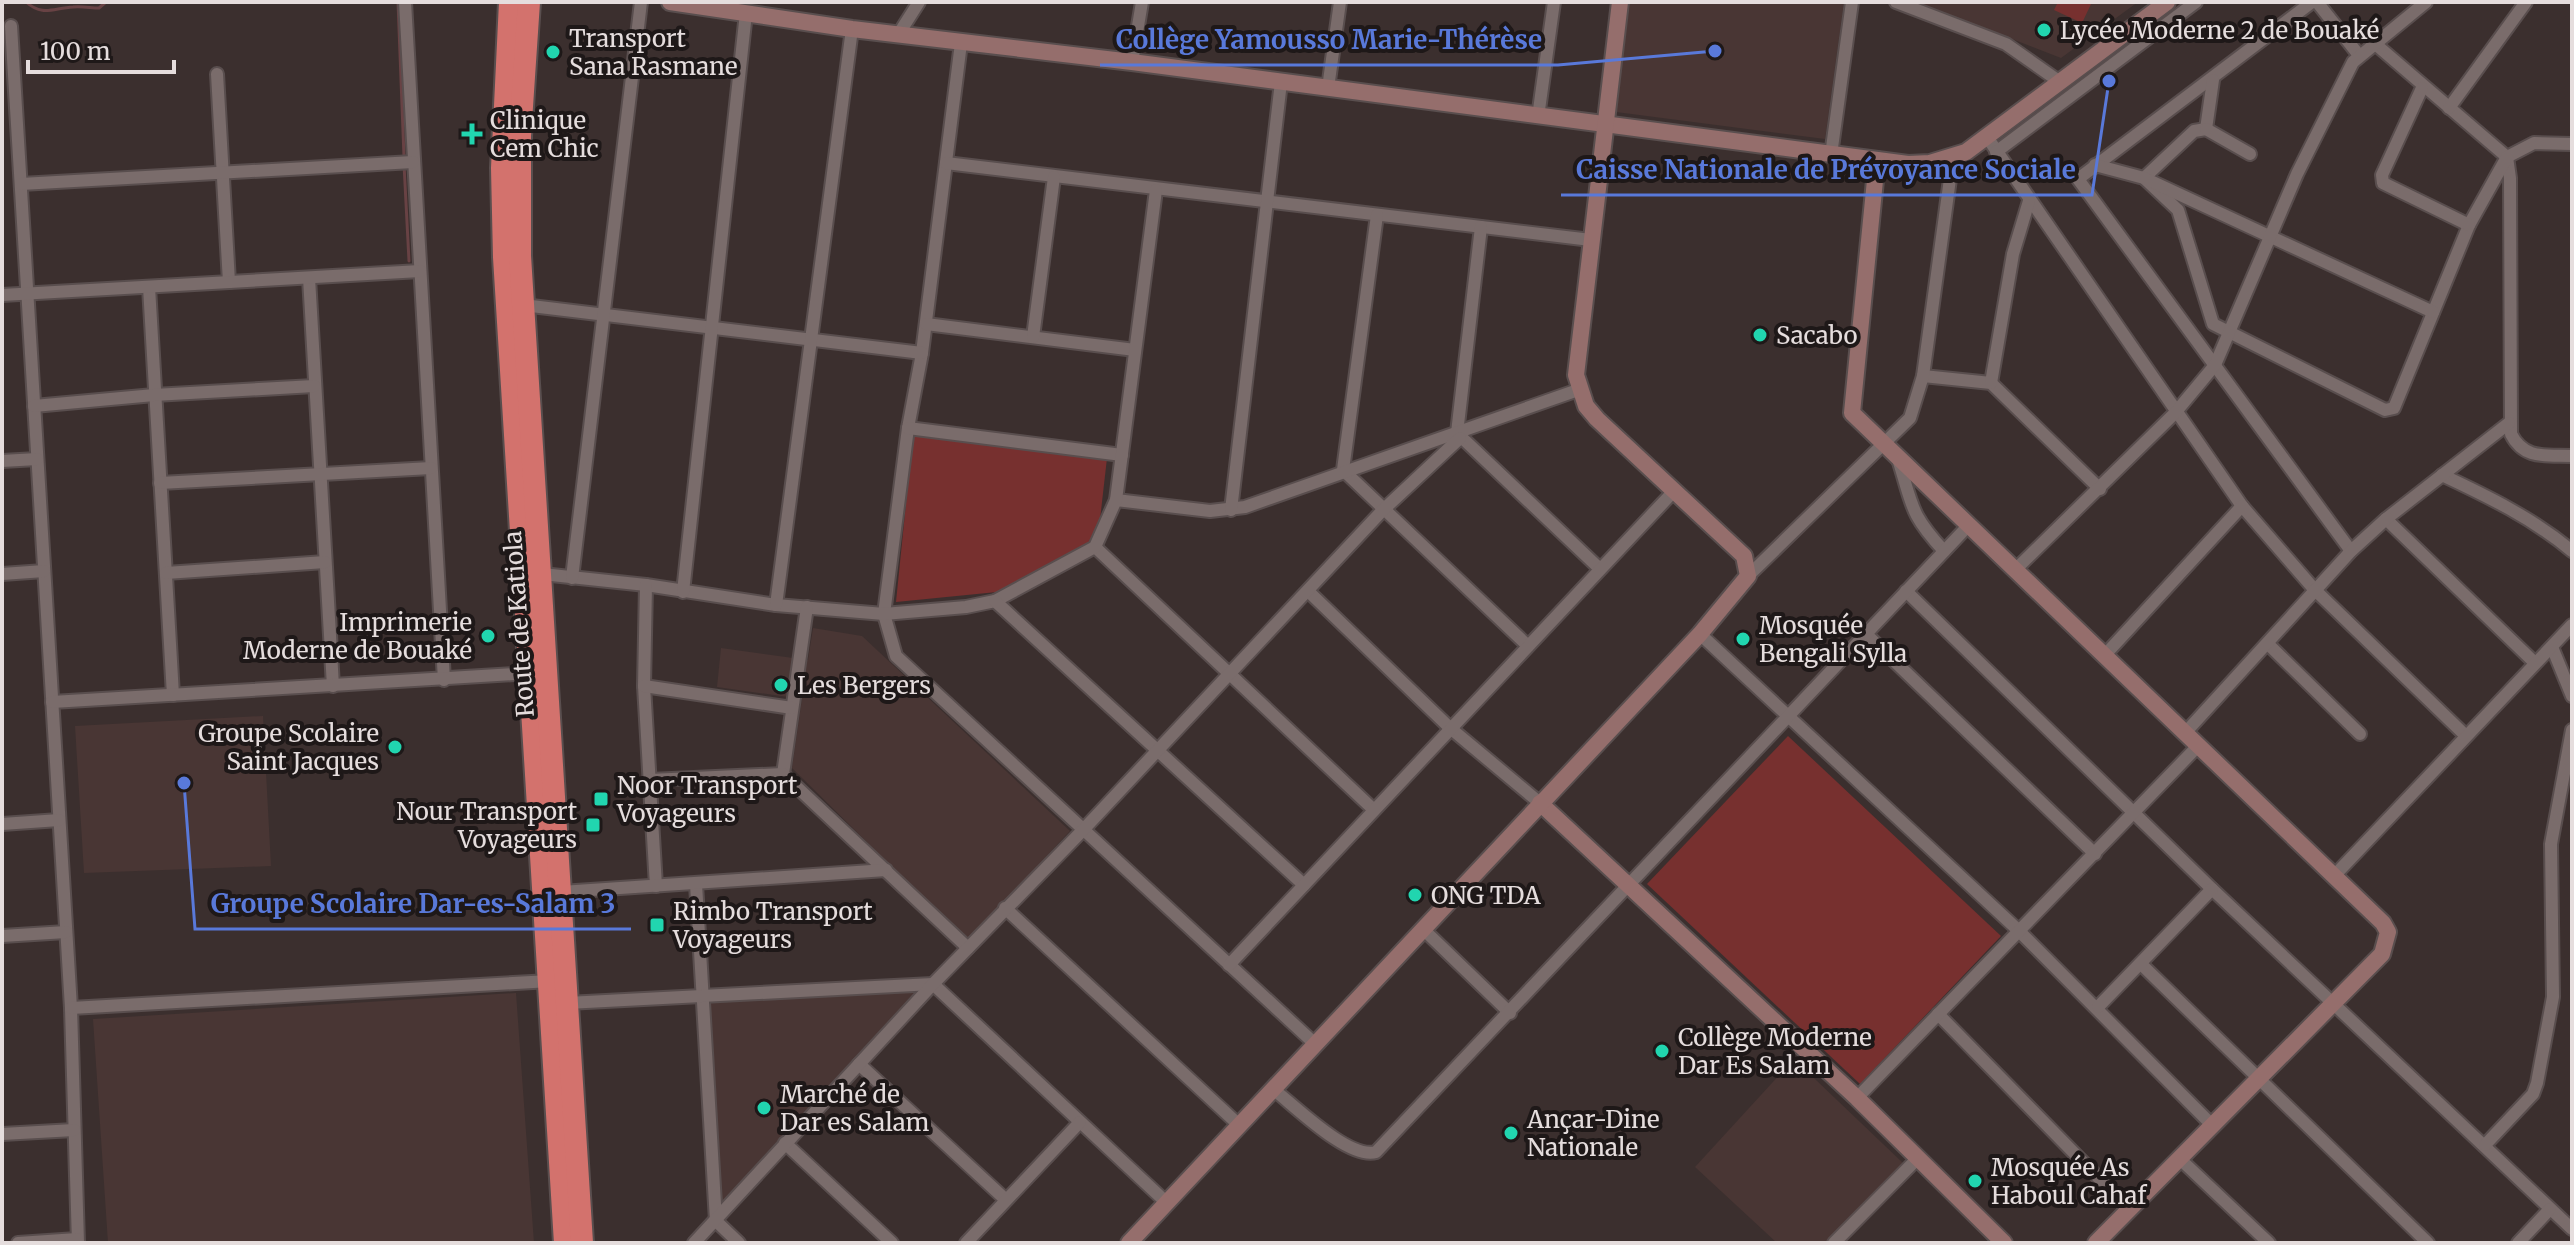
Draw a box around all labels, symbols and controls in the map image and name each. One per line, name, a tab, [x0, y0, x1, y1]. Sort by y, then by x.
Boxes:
callout: Collège Yamousso Marie-Thérèse	[1100, 15, 1558, 65]
place label: Lycée Moderne 2 de Bouaké	[2060, 15, 2379, 46]
marker: Lycée Moderne 2 de Bouaké	[2035, 21, 2053, 39]
place label: Transport Sana Rasmane	[569, 23, 738, 82]
text: Collège Yamousso Marie-Thérèse	[1116, 23, 1542, 56]
scale bar	[28, 24, 174, 74]
text: 100 m	[40, 36, 111, 67]
marker: Transport Sana Rasmane	[544, 43, 562, 61]
place label: Clinique Cem Chic	[490, 105, 599, 164]
marker: Clinique Cem Chic	[461, 123, 483, 145]
callout: Caisse Nationale de Prévoyance Sociale	[1561, 145, 2092, 195]
text: Caisse Nationale de Prévoyance Sociale	[1576, 153, 2076, 186]
place label: Sacabo	[1776, 320, 1857, 351]
marker: Sacabo	[1751, 326, 1769, 344]
street label: Route de Katiola	[497, 530, 541, 718]
place label: Imprimerie Moderne de Bouaké	[243, 607, 472, 666]
place label: Mosquée Bengali Sylla	[1759, 610, 1907, 669]
marker: Imprimerie Moderne de Bouaké	[479, 627, 497, 645]
marker: Mosquée Bengali Sylla	[1734, 630, 1752, 648]
place label: Les Bergers	[797, 670, 931, 701]
marker: Les Bergers	[772, 676, 790, 694]
place label: Groupe Scolaire Saint Jacques	[198, 718, 379, 777]
marker: Groupe Scolaire Saint Jacques	[386, 738, 404, 756]
place label: Noor Transport Voyageurs	[616, 770, 798, 829]
marker: Noor Transport Voyageurs	[592, 790, 610, 808]
place label: Nour Transport Voyageurs	[396, 796, 578, 855]
marker: Nour Transport Voyageurs	[584, 816, 602, 834]
callout: Groupe Scolaire Dar-es-Salam 3	[195, 879, 631, 929]
place label: ONG TDA	[1431, 880, 1542, 911]
marker: ONG TDA	[1406, 886, 1424, 904]
text: Groupe Scolaire Dar-es-Salam 3	[211, 887, 615, 920]
place label: Rimbo Transport Voyageurs	[672, 896, 873, 955]
marker: Rimbo Transport Voyageurs	[648, 916, 666, 934]
place label: Collège Moderne Dar Es Salam	[1678, 1022, 1872, 1081]
marker: Collège Moderne Dar Es Salam	[1653, 1042, 1671, 1060]
place label: Marché de Dar es Salam	[780, 1079, 930, 1138]
marker: Marché de Dar es Salam	[755, 1099, 773, 1117]
place label: Ançar-Dine Nationale	[1526, 1104, 1660, 1163]
marker: Ançar-Dine Nationale	[1502, 1124, 1520, 1142]
place label: Mosquée As Haboul Cahaf	[1991, 1152, 2147, 1211]
marker: Mosquée As Haboul Cahaf	[1966, 1172, 1984, 1190]

